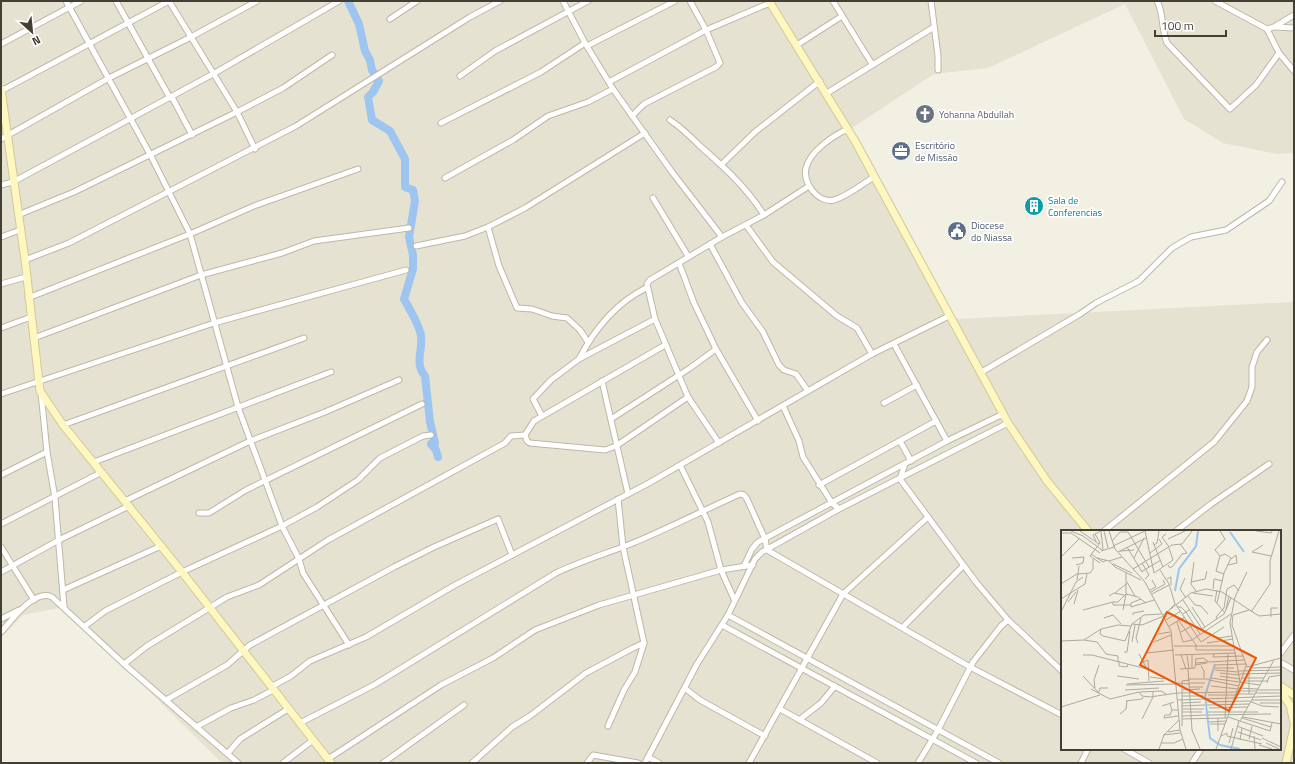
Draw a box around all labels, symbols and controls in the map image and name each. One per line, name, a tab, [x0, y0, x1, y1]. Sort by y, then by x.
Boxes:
north arrow	[12, 12, 52, 52]
scale bar	[1155, 12, 1226, 38]
text: 100 m	[1161, 16, 1194, 35]
text: N	[30, 32, 44, 50]
church icon: Yohanna Abdullah	[914, 103, 936, 125]
place label: Yohanna Abdullah	[939, 107, 1014, 122]
place label: Escritório de Missão	[915, 138, 958, 165]
office icon: Escritório de Missão	[890, 140, 912, 162]
place label: Sala de Conferencias	[1048, 193, 1103, 220]
building icon: Sala de Conferencias	[1023, 195, 1045, 217]
place label: Diocese do Niassa	[971, 218, 1012, 245]
public building icon: Diocese do Niassa	[946, 220, 968, 242]
inset map	[1061, 530, 1281, 750]

